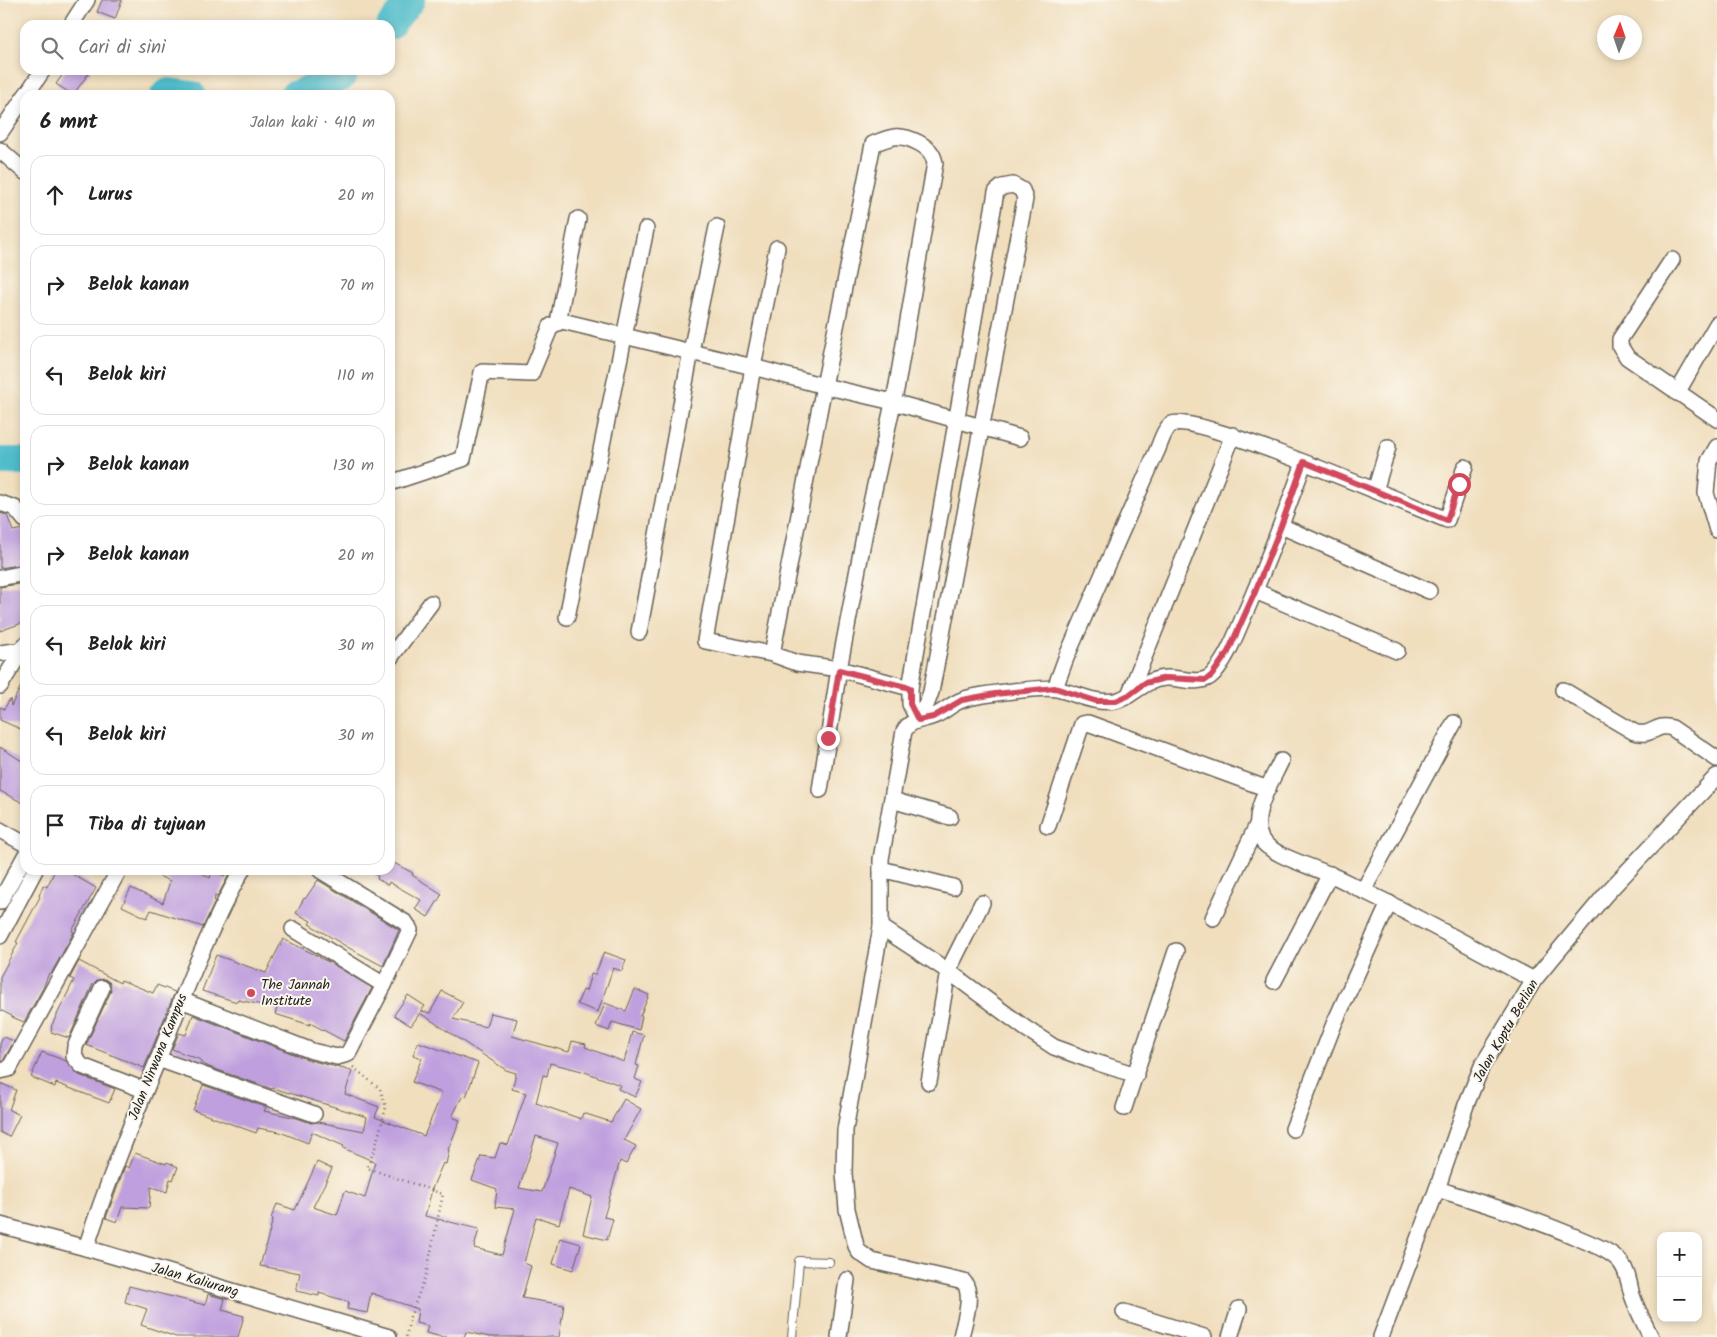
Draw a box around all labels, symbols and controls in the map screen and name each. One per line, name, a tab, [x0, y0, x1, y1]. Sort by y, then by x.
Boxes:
north arrow	[1597, 15, 1642, 60]
search box	[20, 20, 395, 75]
text: Cari di sini	[78, 33, 166, 63]
icon: search	[38, 34, 66, 62]
text: 6 mnt	[40, 106, 98, 139]
text: Jalan kaki · 410 m	[250, 110, 375, 135]
text: Lurus	[88, 180, 133, 210]
icon: ahead	[41, 181, 69, 209]
text: 20 m	[338, 183, 374, 208]
text: Belok kanan	[88, 270, 189, 300]
icon: right	[41, 271, 69, 299]
text: 70 m	[339, 273, 374, 298]
text: Belok kiri	[88, 360, 166, 390]
icon: left	[41, 361, 69, 389]
text: 110 m	[337, 363, 374, 388]
text: Belok kanan	[88, 450, 189, 480]
icon: right	[41, 451, 69, 479]
text: 130 m	[333, 453, 374, 478]
route start	[1448, 473, 1471, 496]
text: Belok kanan	[88, 540, 189, 570]
icon: right	[41, 541, 69, 569]
text: 20 m	[338, 543, 374, 568]
text: Belok kiri	[88, 630, 166, 660]
icon: left	[41, 631, 69, 659]
text: 30 m	[338, 633, 374, 658]
text: Belok kiri	[88, 720, 166, 750]
icon: left	[41, 721, 69, 749]
text: 30 m	[338, 723, 374, 748]
route end	[817, 727, 840, 750]
text: Tiba di tujuan	[88, 810, 206, 840]
icon: arrive	[41, 811, 69, 839]
place label: The Jannah Institute	[261, 974, 330, 1012]
street label: Jalan Koptu Berlian	[1467, 975, 1545, 1087]
marker: The Jannah Institute	[245, 987, 257, 999]
street label: Jalan Nirwana Kampus	[123, 990, 193, 1124]
map controls	[1657, 1232, 1702, 1322]
button: +	[1657, 1232, 1702, 1277]
street label: Jalan Kaliurang	[149, 1257, 241, 1303]
button: −	[1657, 1277, 1702, 1322]

